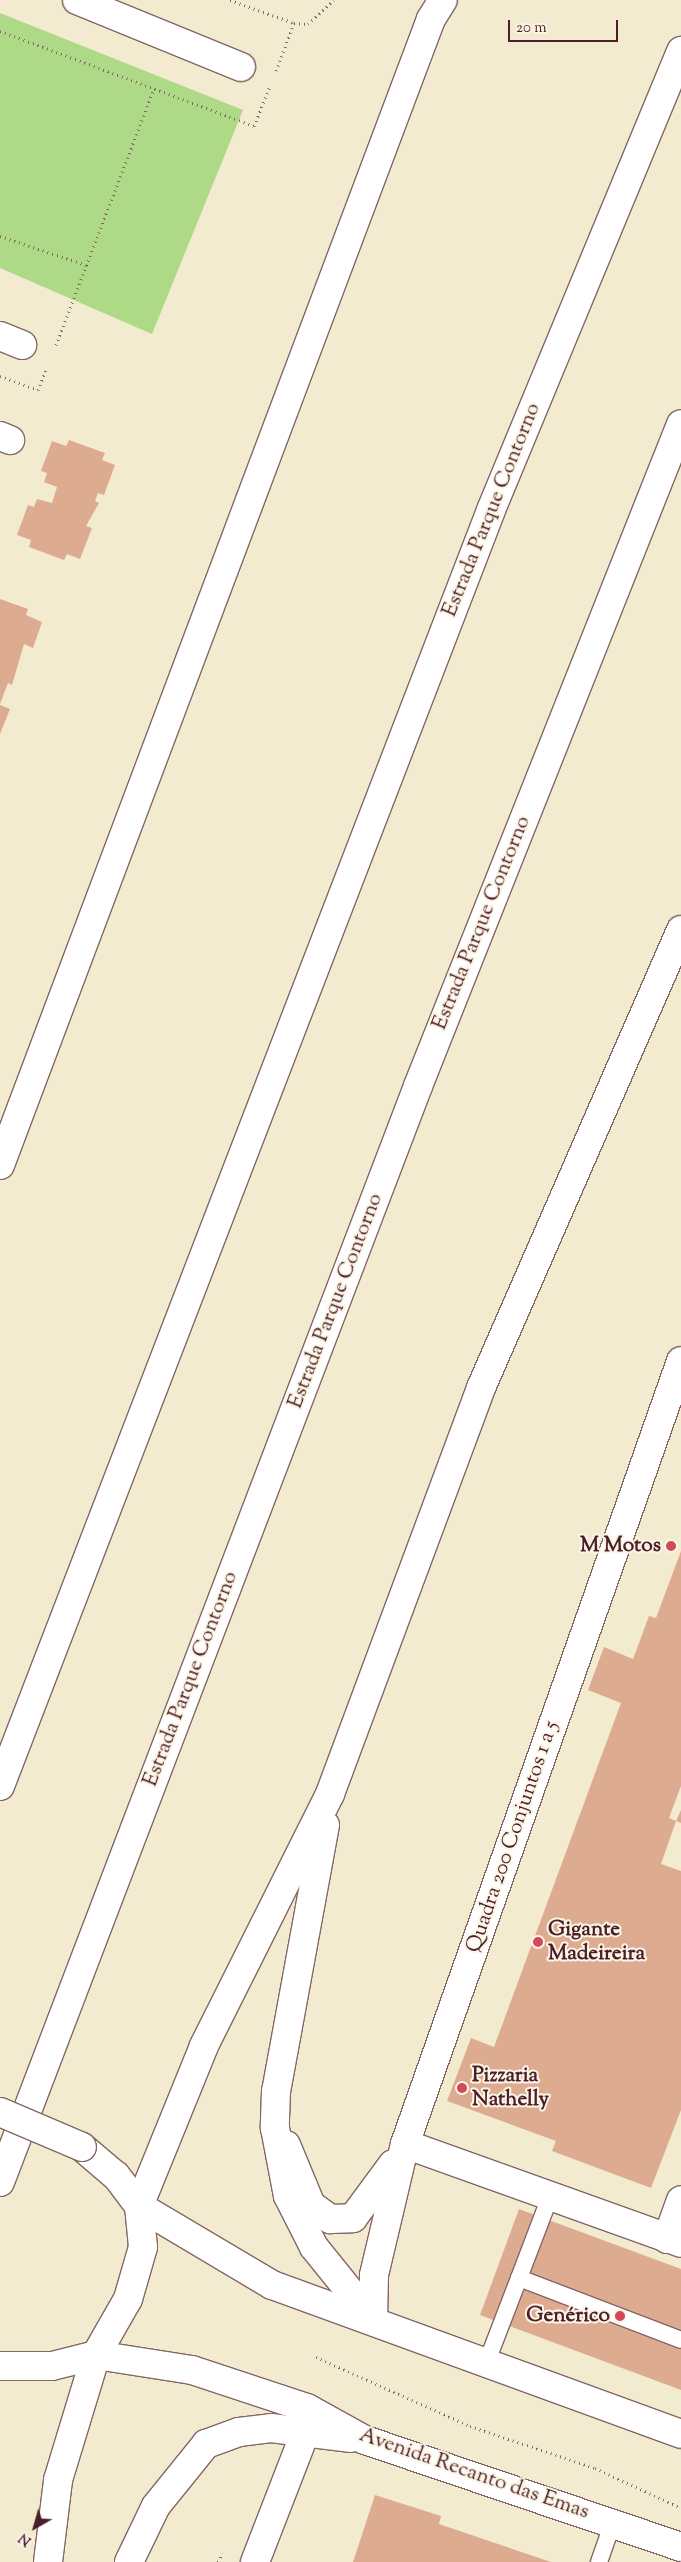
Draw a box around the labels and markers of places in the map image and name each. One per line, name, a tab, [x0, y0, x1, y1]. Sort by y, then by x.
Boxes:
place label: M Motos	[580, 1533, 661, 1559]
marker: M Motos	[665, 1540, 677, 1552]
place label: Gigante Madeireira	[548, 1917, 645, 1967]
marker: Gigante Madeireira	[532, 1936, 544, 1948]
place label: Pizzaria Nathelly	[472, 2063, 549, 2113]
marker: Pizzaria Nathelly	[456, 2082, 468, 2094]
place label: Genérico	[526, 2303, 610, 2329]
marker: Genérico	[614, 2310, 626, 2322]

